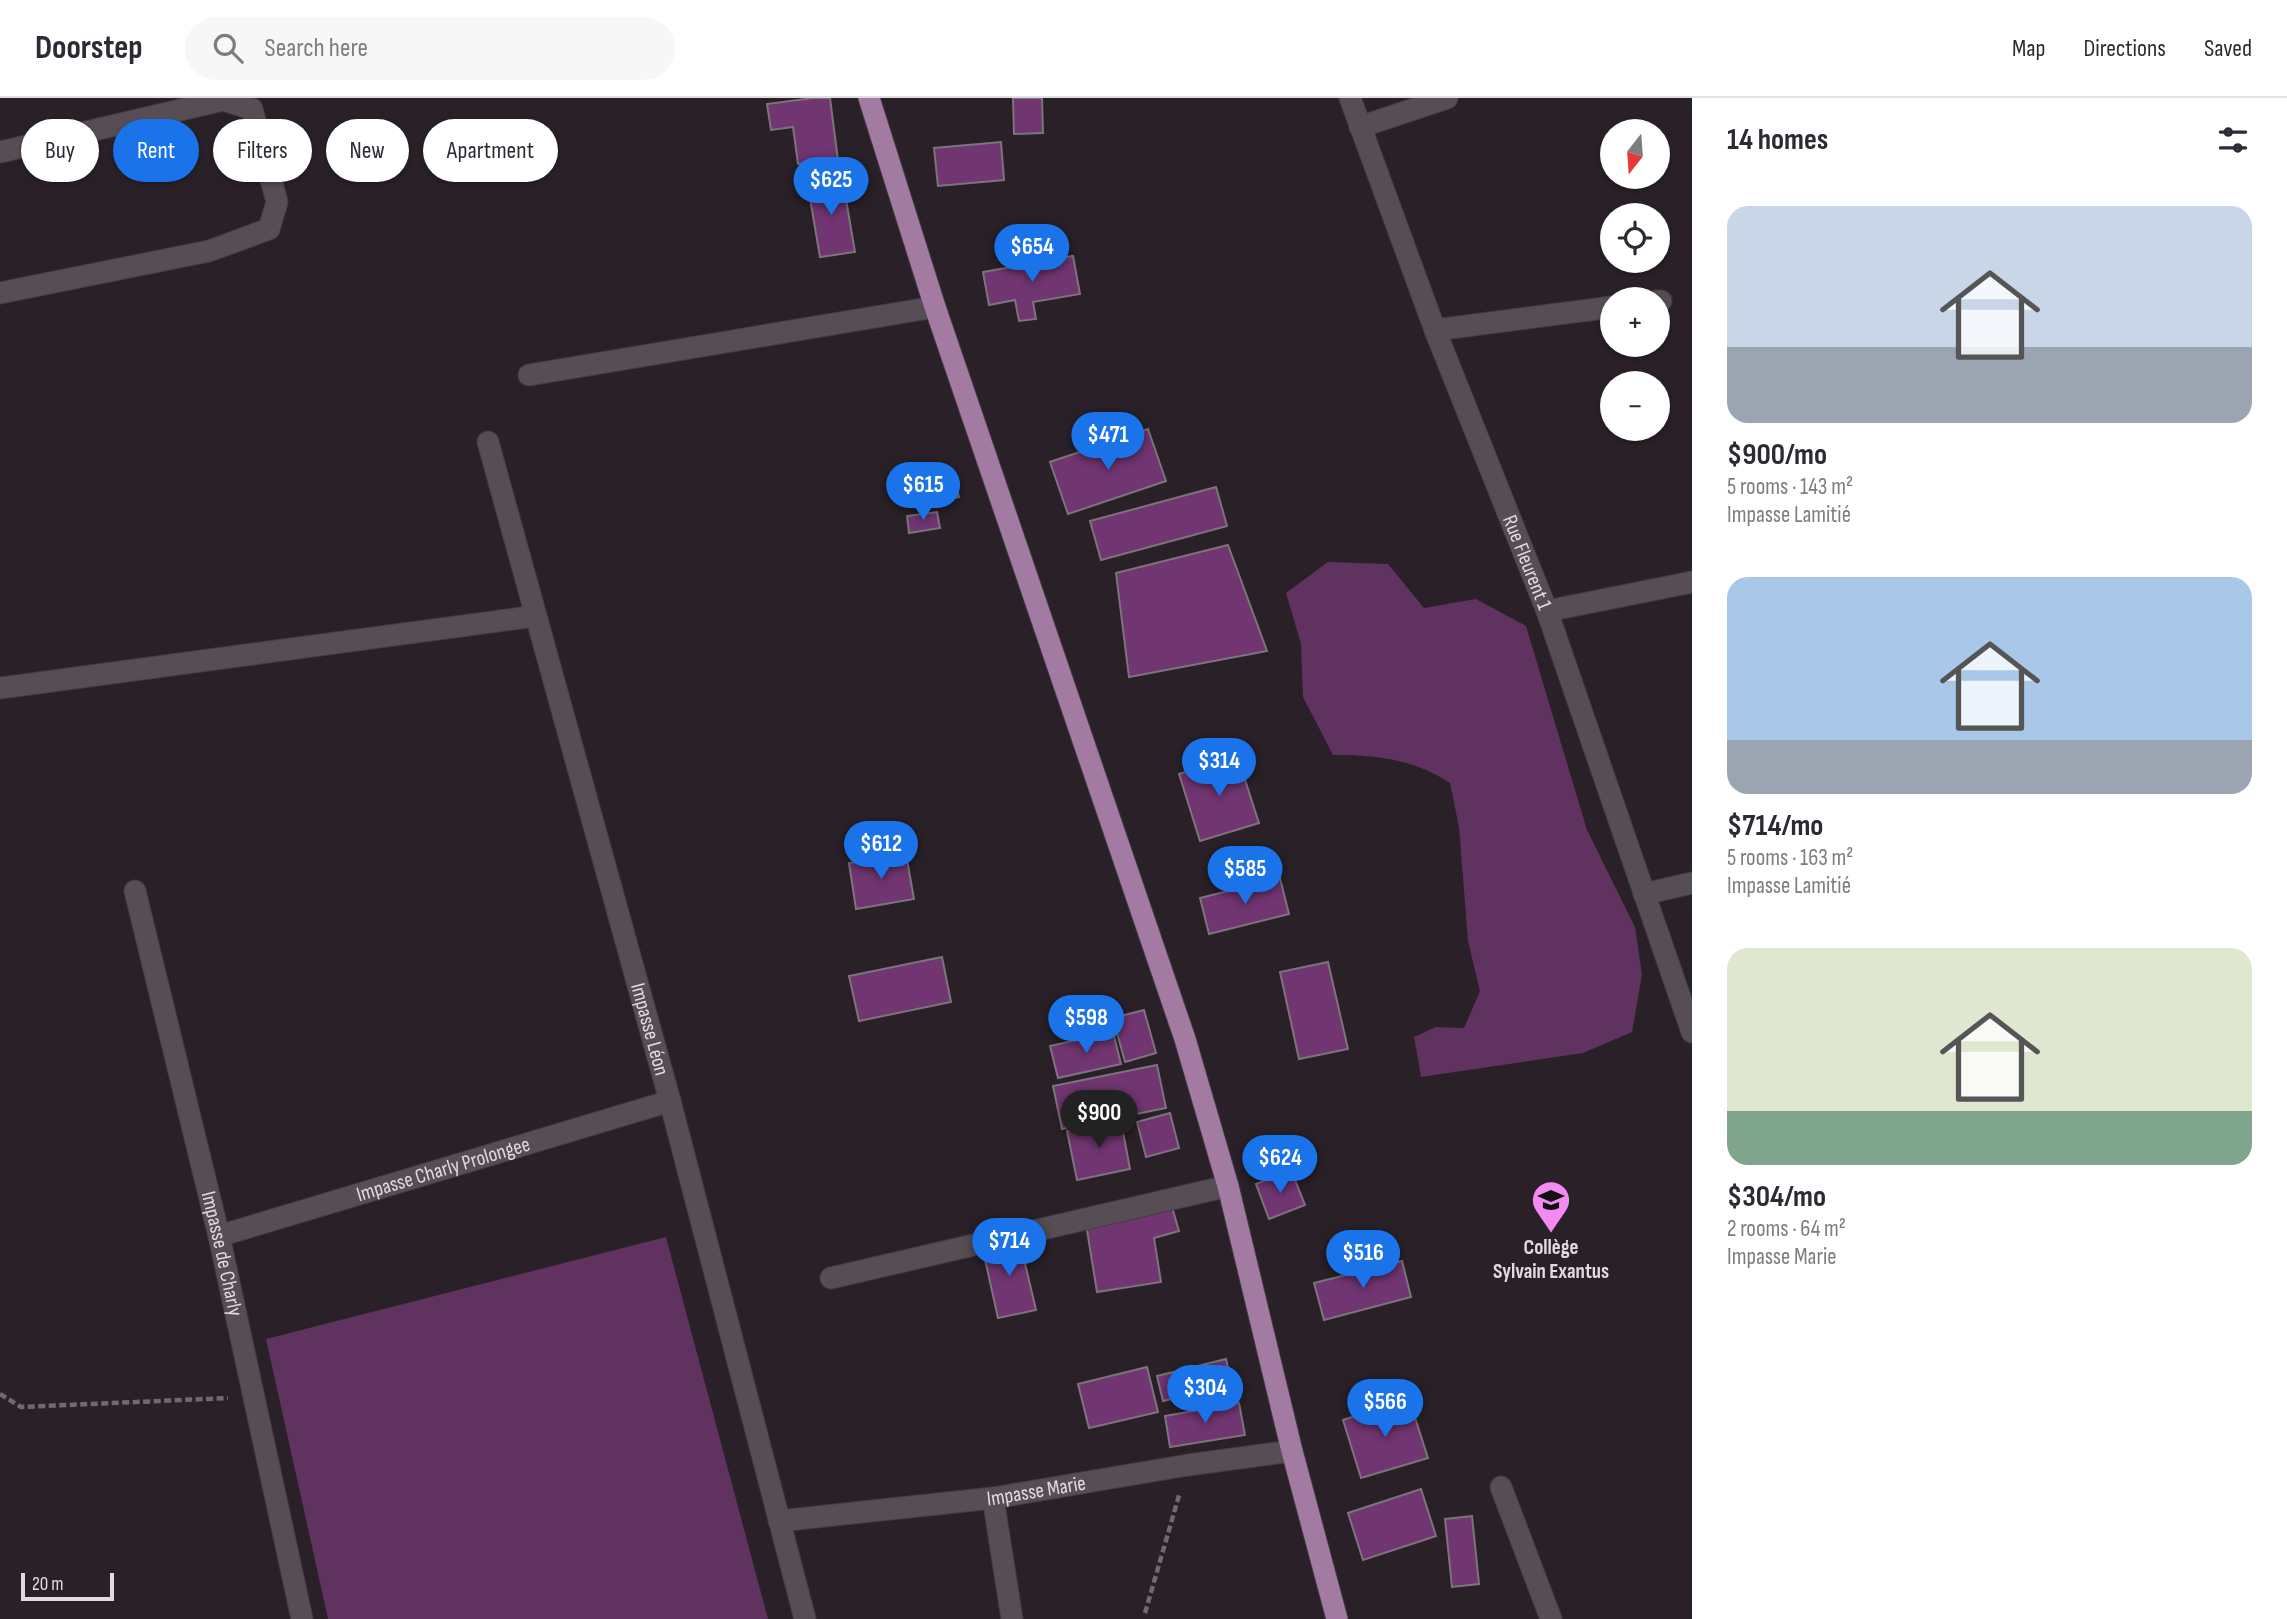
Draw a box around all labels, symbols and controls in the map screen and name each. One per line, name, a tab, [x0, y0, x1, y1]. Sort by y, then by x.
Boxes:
search box	[185, 17, 675, 80]
text: Doorstep	[35, 28, 143, 68]
icon: search	[209, 29, 247, 67]
text: Search here	[265, 33, 368, 64]
text: Map	[2012, 34, 2045, 63]
text: Directions	[2083, 34, 2166, 63]
text: Saved	[2204, 34, 2252, 63]
chip: Buy	[21, 119, 99, 182]
chip: Rent	[113, 119, 199, 182]
chip: Filters	[213, 119, 312, 182]
chip: New	[326, 119, 409, 182]
chip: Apartment	[423, 119, 558, 182]
north arrow	[1600, 119, 1670, 189]
map controls	[1600, 119, 1670, 441]
icon: filters	[2214, 121, 2252, 159]
text: 14 homes	[1727, 122, 1828, 158]
pin: $625	[790, 158, 872, 217]
text: $625	[810, 166, 852, 194]
button: locate	[1600, 203, 1670, 273]
pin: $654	[991, 225, 1073, 284]
text: $654	[1010, 233, 1054, 261]
icon: home	[1927, 252, 2053, 378]
button: +	[1600, 287, 1670, 357]
button: −	[1600, 371, 1670, 441]
pin: $471	[1067, 412, 1149, 472]
text: $471	[1087, 421, 1129, 449]
text: $900/mo	[1727, 437, 1827, 473]
pin: $615	[882, 462, 964, 522]
text: $615	[902, 471, 944, 499]
text: 5 rooms · 143 m²	[1727, 473, 1853, 501]
text: Impasse Lamitié	[1727, 501, 1851, 529]
street label: Rue Fleurent 1	[1497, 511, 1558, 614]
icon: home	[1927, 623, 2053, 749]
pin: $314	[1178, 738, 1260, 798]
text: $314	[1198, 747, 1240, 775]
text: $714/mo	[1727, 808, 1823, 844]
pin: $612	[840, 822, 922, 881]
text: $612	[860, 830, 902, 858]
text: 5 rooms · 163 m²	[1727, 844, 1853, 872]
pin: $585	[1204, 846, 1286, 906]
text: $585	[1224, 855, 1266, 883]
text: Impasse Lamitié	[1727, 872, 1851, 900]
street label: Impasse Léon	[625, 980, 675, 1078]
icon: home	[1927, 994, 2053, 1120]
pin: $598	[1045, 996, 1127, 1055]
text: $598	[1064, 1004, 1108, 1032]
pin: $900	[1058, 1090, 1140, 1150]
text: $900	[1077, 1099, 1121, 1127]
street label: Impasse Charly Prolongee	[353, 1131, 533, 1207]
pin: $624	[1239, 1136, 1321, 1195]
text: $624	[1258, 1144, 1302, 1172]
school or university icon: Collège Sylvain Exantus	[1530, 1179, 1572, 1234]
text: $304/mo	[1727, 1179, 1826, 1215]
street label: Impasse de Charly	[196, 1189, 248, 1318]
text: 2 rooms · 64 m²	[1727, 1215, 1846, 1243]
pin: $714	[968, 1218, 1050, 1278]
text: $714	[988, 1227, 1030, 1255]
pin: $516	[1322, 1230, 1404, 1290]
place label: Collège Sylvain Exantus	[1493, 1235, 1609, 1284]
text: $516	[1342, 1239, 1384, 1267]
text: Impasse Marie	[1727, 1243, 1837, 1271]
pin: $304	[1164, 1366, 1246, 1425]
text: $304	[1183, 1374, 1227, 1402]
pin: $566	[1344, 1380, 1426, 1439]
text: $566	[1363, 1388, 1407, 1416]
street label: Impasse Marie	[985, 1470, 1088, 1511]
scale bar	[21, 1570, 114, 1602]
text: 20 m	[32, 1573, 64, 1596]

